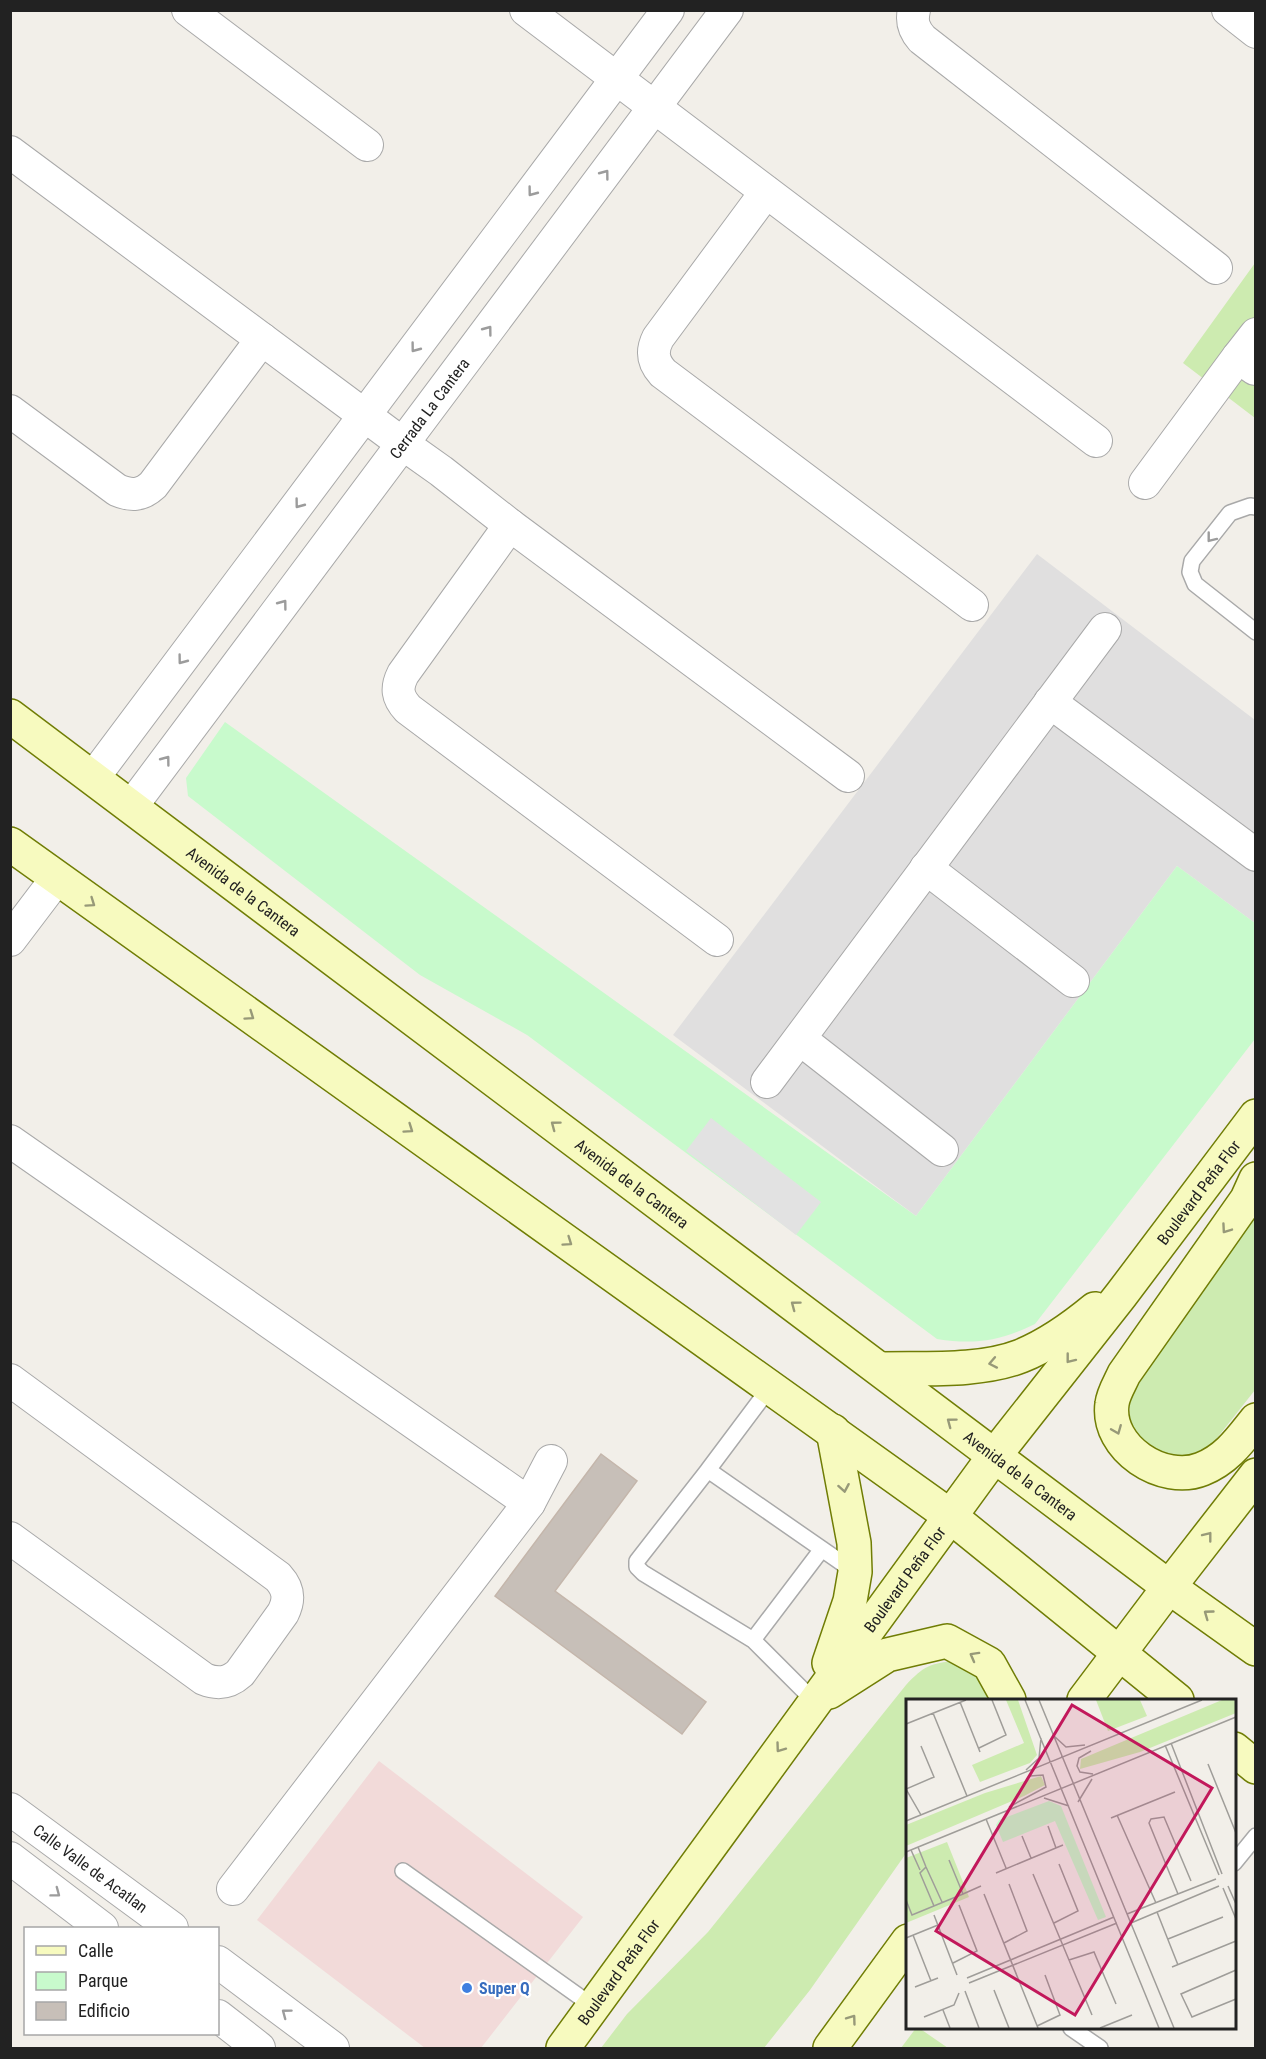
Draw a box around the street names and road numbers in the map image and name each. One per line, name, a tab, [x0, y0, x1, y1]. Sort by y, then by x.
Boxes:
street label: Cerrada La Cantera	[386, 354, 473, 463]
street label: Avenida de la Cantera	[183, 843, 304, 941]
street label: Avenida de la Cantera	[571, 1135, 692, 1233]
street label: Boulevard Peña Flor	[1153, 1136, 1244, 1249]
street label: Avenida de la Cantera	[960, 1427, 1081, 1524]
street label: Boulevard Peña Flor	[860, 1523, 950, 1636]
street label: Calle Valle de Acatlan	[29, 1820, 151, 1917]
street label: Boulevard Peña Flor	[574, 1916, 664, 2029]

